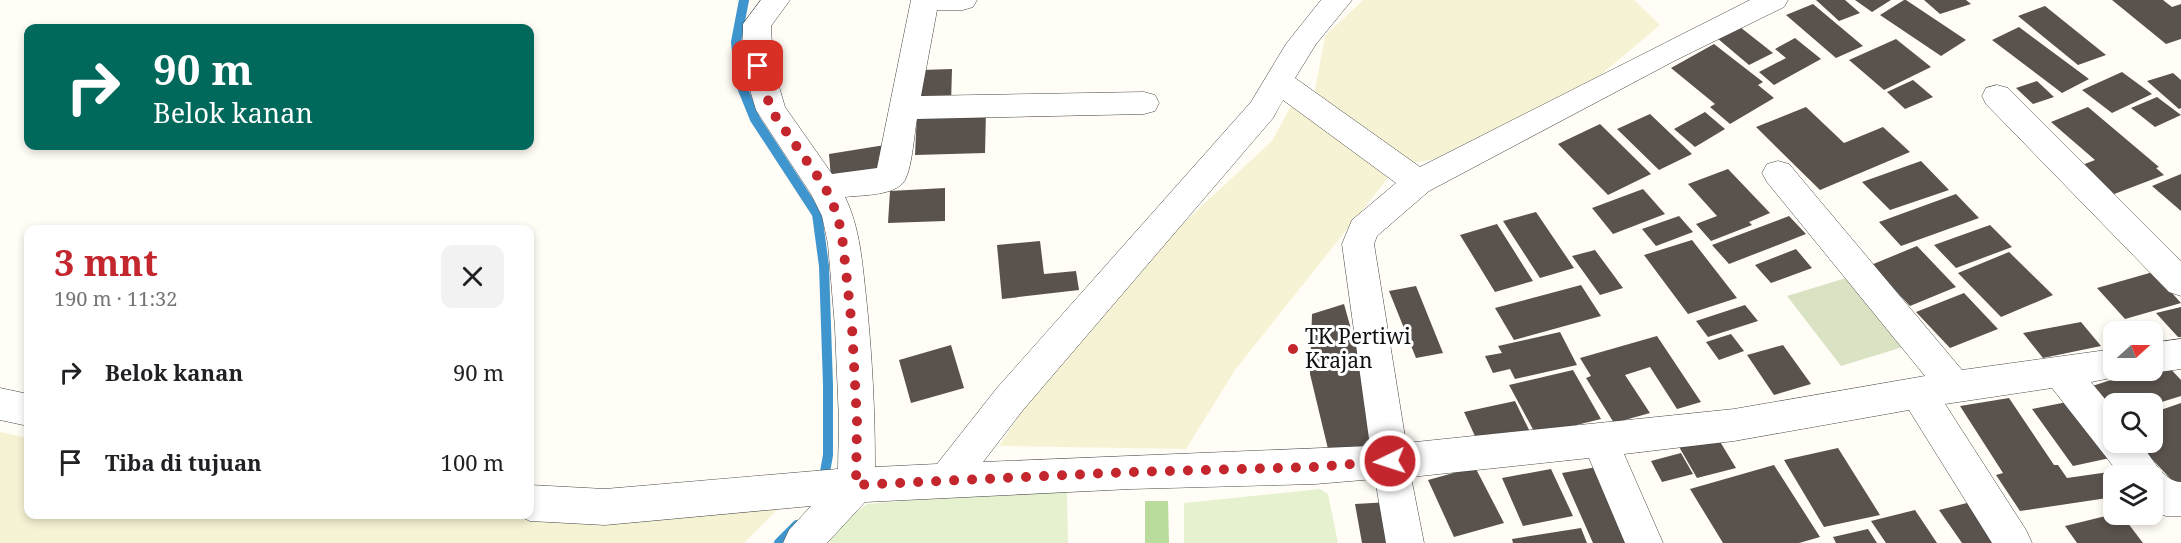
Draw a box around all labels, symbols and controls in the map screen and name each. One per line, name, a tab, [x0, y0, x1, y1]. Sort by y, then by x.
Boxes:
text: 90 m	[153, 40, 253, 97]
pin	[732, 40, 783, 91]
icon: right	[54, 48, 132, 126]
icon: arrive	[741, 49, 774, 82]
text: Belok kanan	[153, 94, 313, 131]
text: 3 mnt	[54, 238, 158, 287]
button: close	[441, 245, 504, 308]
text: 190 m · 11:32	[54, 285, 177, 312]
north arrow	[2103, 321, 2163, 381]
map controls	[2103, 321, 2163, 525]
place label: TK Pertiwi Krajan	[1305, 322, 1411, 374]
marker: TK Pertiwi Krajan	[1286, 342, 1300, 356]
icon: right	[54, 356, 87, 389]
text: Belok kanan	[105, 357, 243, 387]
text: 90 m	[453, 357, 504, 387]
button: search	[2103, 393, 2163, 453]
position arrow	[1358, 429, 1422, 493]
icon: arrive	[54, 446, 87, 479]
text: Tiba di tujuan	[105, 447, 262, 477]
text: 100 m	[441, 447, 504, 477]
button: layers	[2103, 465, 2163, 525]

